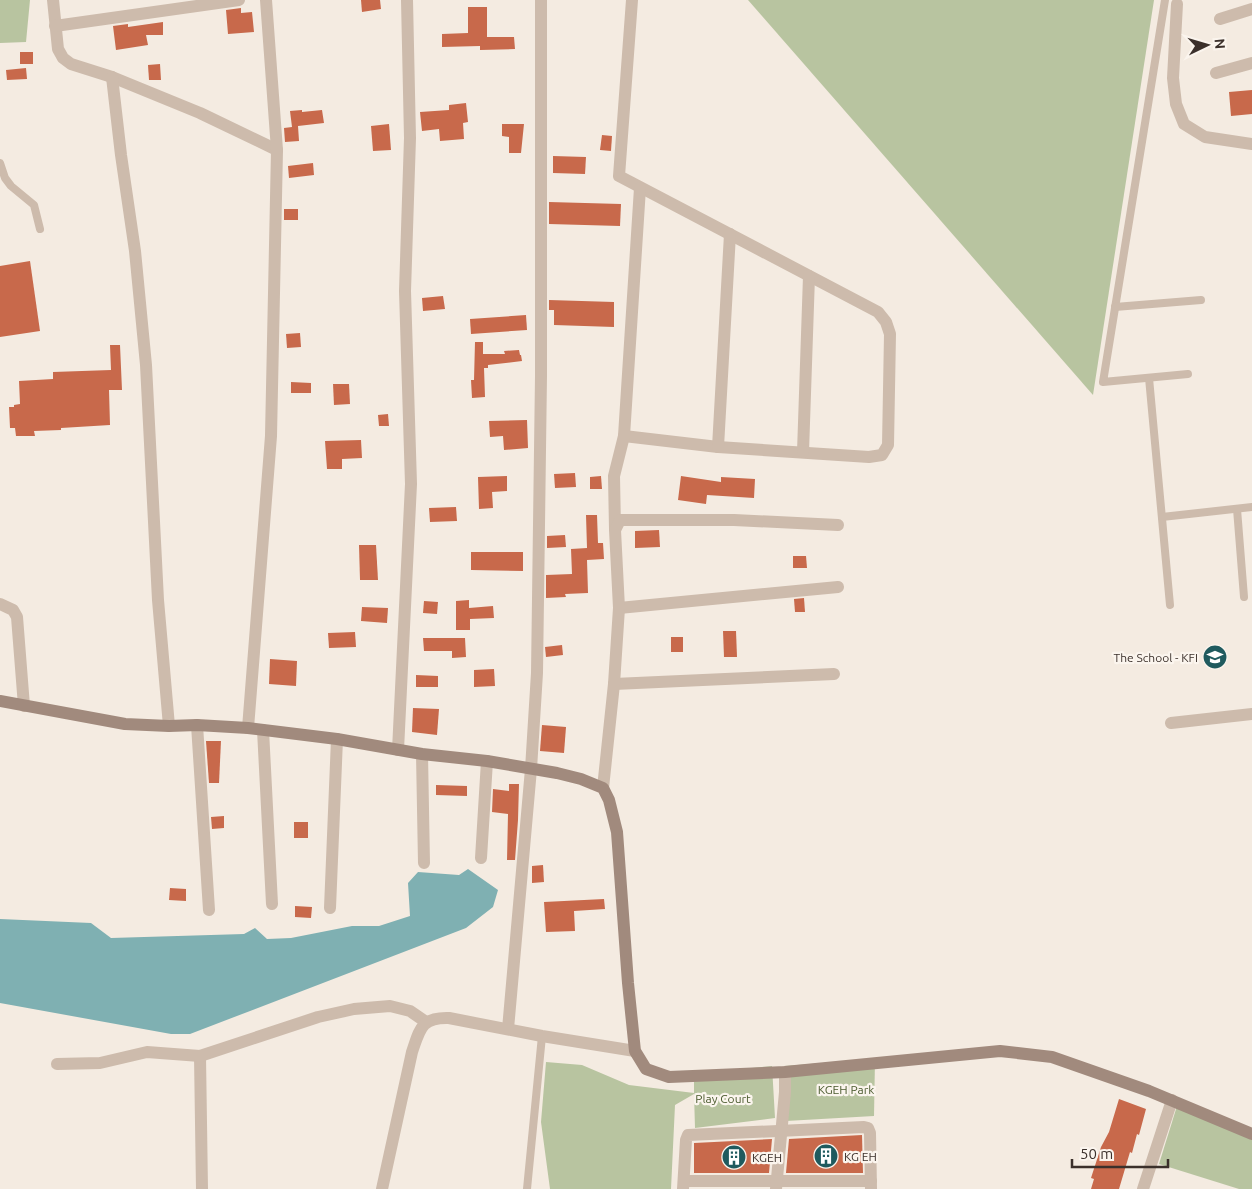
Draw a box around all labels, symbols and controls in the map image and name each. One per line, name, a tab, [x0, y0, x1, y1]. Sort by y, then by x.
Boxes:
north arrow	[1182, 20, 1232, 70]
text: N	[1212, 38, 1228, 50]
school or university icon: The School - KFI	[1202, 644, 1228, 670]
place label: The School - KFI	[1114, 651, 1198, 664]
park label: KGEH Park	[818, 1083, 874, 1096]
park label: Play Court	[695, 1092, 751, 1105]
scale bar	[1072, 1136, 1168, 1168]
building icon: KG EH	[813, 1143, 839, 1169]
building icon: KGEH	[721, 1144, 747, 1170]
text: 50 m	[1080, 1145, 1113, 1162]
place label: KG EH	[844, 1150, 877, 1163]
place label: KGEH	[752, 1151, 782, 1164]

